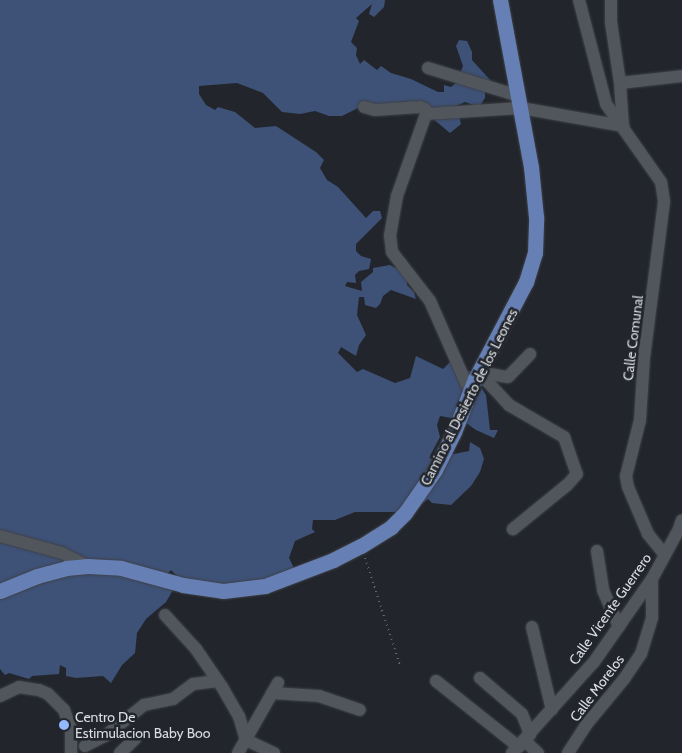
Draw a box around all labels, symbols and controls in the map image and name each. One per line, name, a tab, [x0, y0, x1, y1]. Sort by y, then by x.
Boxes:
street label: Calle Comunal	[619, 294, 647, 382]
street label: Camino al Desierto de los Leones	[417, 306, 521, 488]
street label: Calle Vicente Guerrero	[565, 550, 655, 668]
street label: Calle Morelos	[566, 651, 628, 725]
place label: Centro De Estimulacion Baby Boo	[75, 709, 210, 742]
marker: Centro De Estimulacion Baby Boo	[57, 718, 71, 732]

